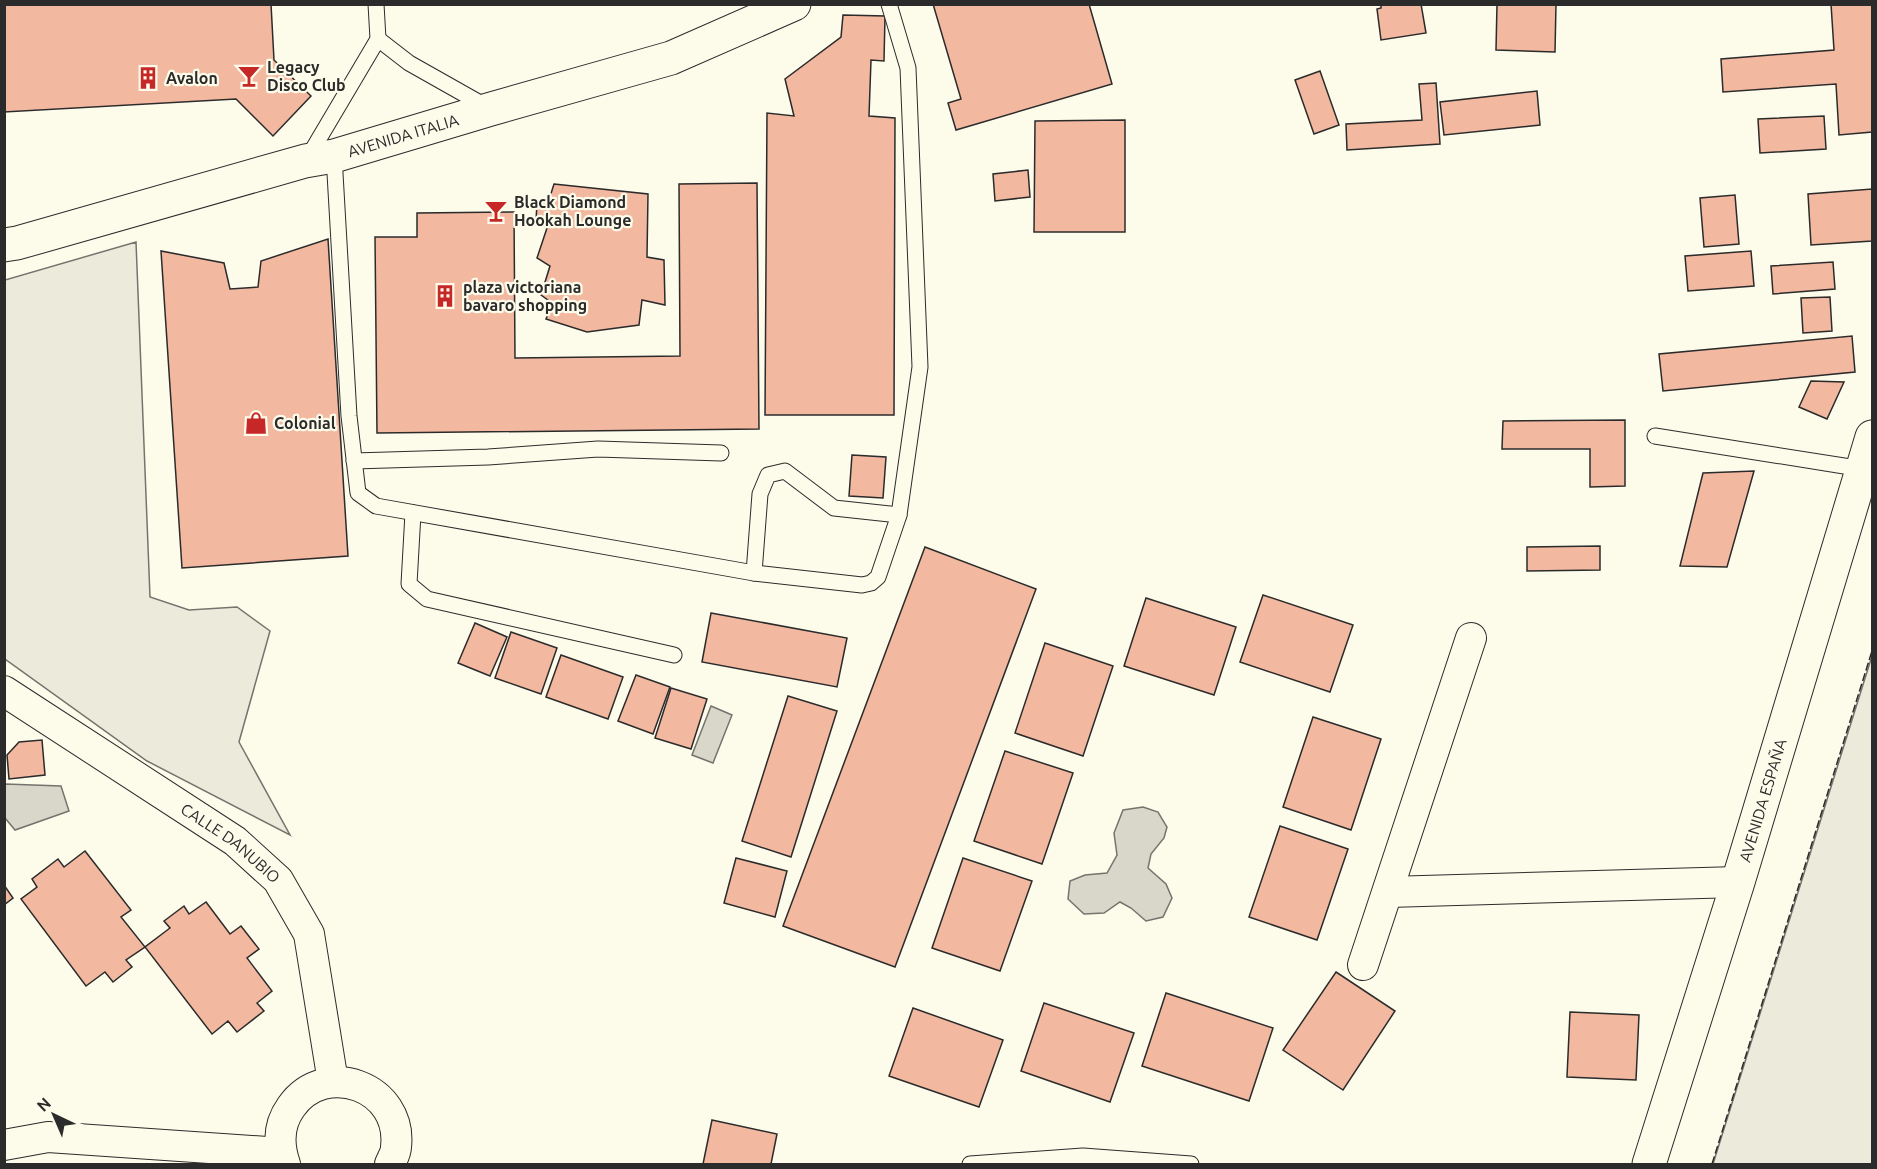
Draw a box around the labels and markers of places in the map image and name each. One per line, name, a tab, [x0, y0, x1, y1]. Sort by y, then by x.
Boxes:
place label: Legacy Disco Club	[267, 58, 346, 94]
bar icon: Legacy Disco Club	[236, 63, 262, 89]
building icon: Avalon	[135, 65, 161, 91]
place label: Avalon	[166, 69, 218, 87]
place label: Black Diamond Hookah Lounge	[514, 193, 631, 229]
bar icon: Black Diamond Hookah Lounge	[483, 198, 509, 224]
place label: plaza victoriana bavaro shopping	[463, 278, 587, 314]
building icon: plaza victoriana bavaro shopping	[432, 283, 458, 309]
shop icon: Colonial	[243, 410, 269, 436]
place label: Colonial	[274, 414, 336, 432]

